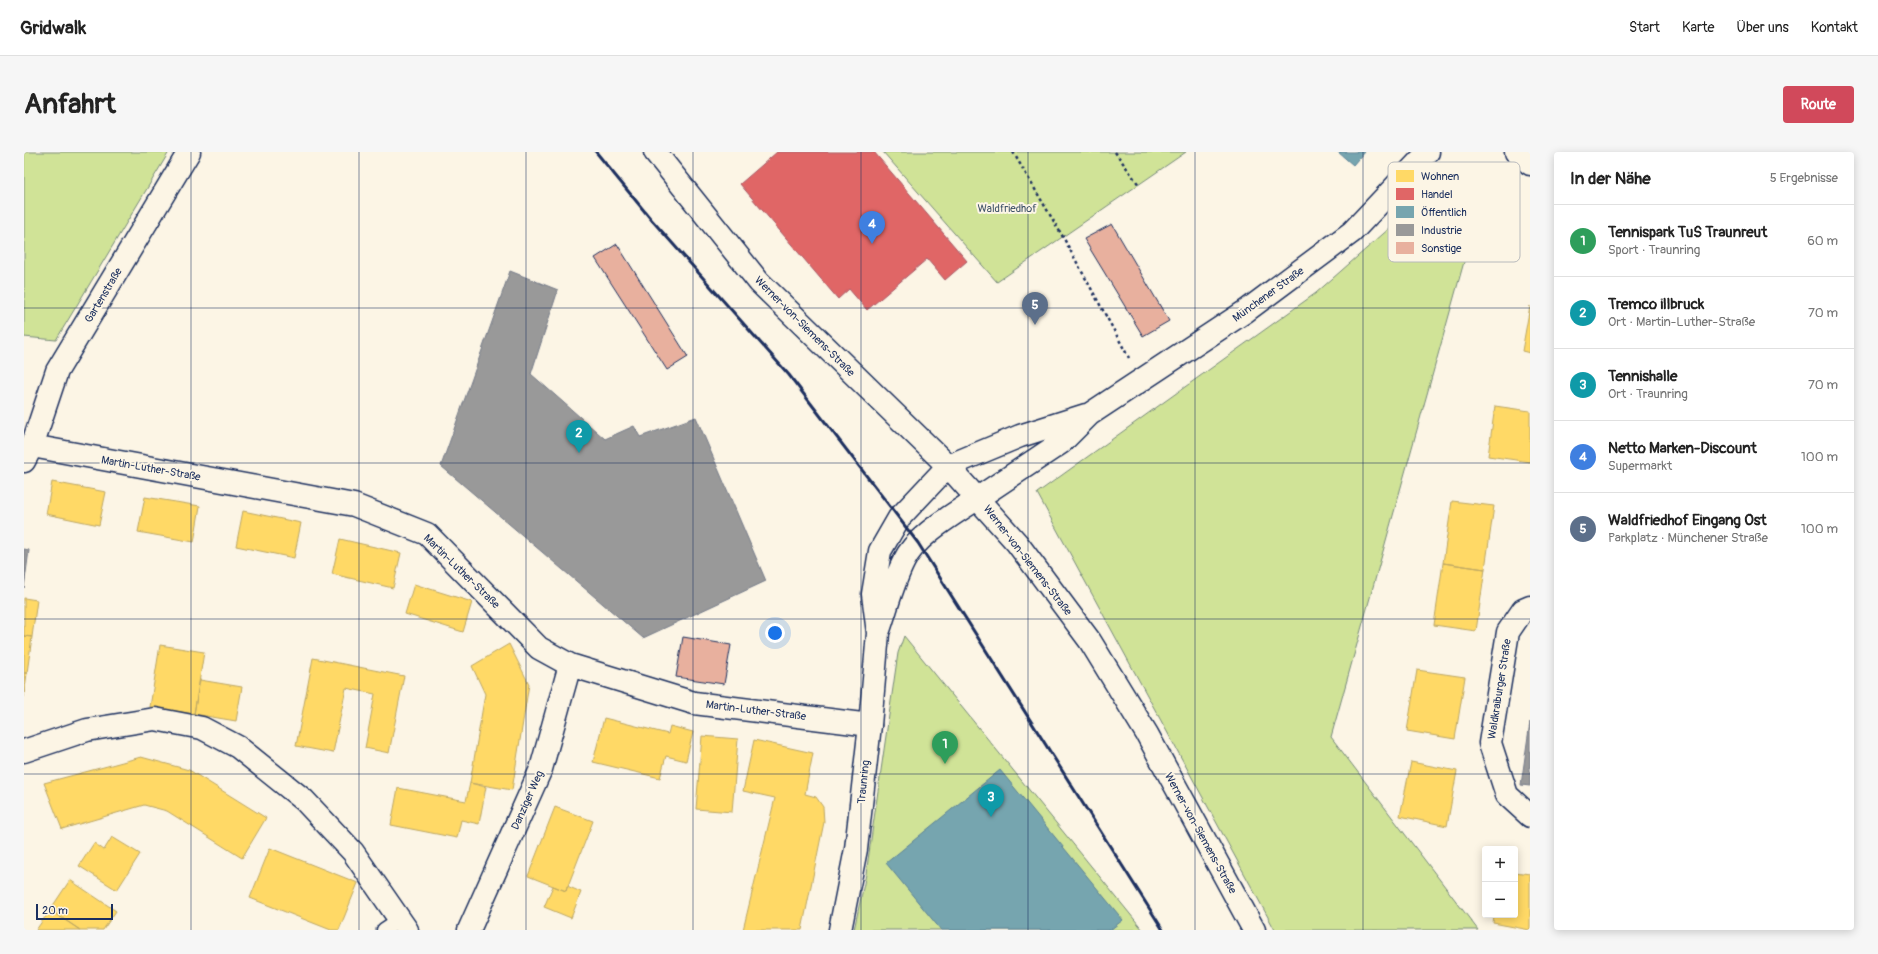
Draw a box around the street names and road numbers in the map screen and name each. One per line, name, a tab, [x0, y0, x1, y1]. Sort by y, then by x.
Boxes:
street label: Münchener Straße	[1230, 264, 1307, 325]
street label: Gartenstraße	[82, 265, 125, 325]
street label: Werner-von-Siemens-Straße	[752, 274, 858, 380]
street label: Martin-Luther-Straße	[100, 453, 202, 484]
street label: Werner-von-Siemens-Straße	[981, 503, 1075, 618]
street label: Martin-Luther-Straße	[421, 532, 503, 611]
street label: Waldkraiburger Straße	[1485, 637, 1514, 740]
street label: Martin-Luther-Straße	[705, 698, 807, 723]
street label: Traunring	[855, 759, 872, 805]
street label: Danziger Weg	[509, 768, 546, 832]
street label: Werner-von-Siemens-Straße	[1162, 771, 1240, 896]

